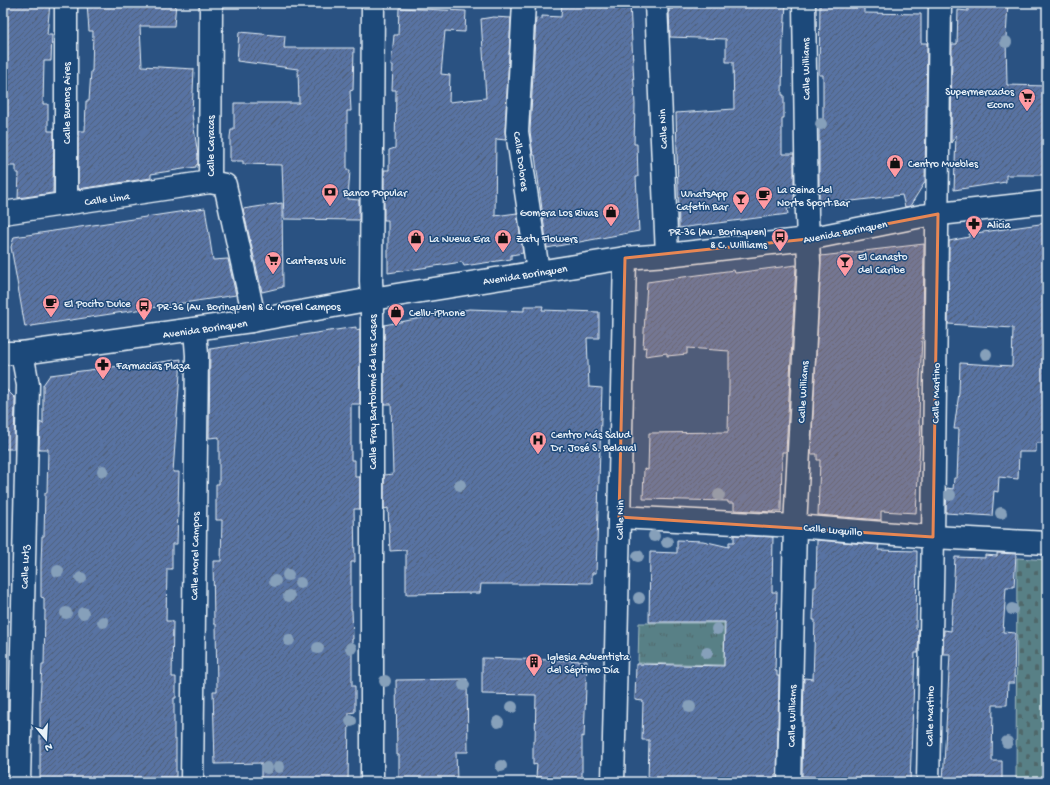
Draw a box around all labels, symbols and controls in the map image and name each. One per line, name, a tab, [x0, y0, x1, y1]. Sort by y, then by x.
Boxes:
street label: Calle Williams	[800, 37, 814, 100]
street label: Calle Buenos Aires	[62, 61, 74, 144]
place label: Supermercados Econo	[945, 87, 1015, 112]
supermarket icon: Supermercados Econo	[1017, 87, 1037, 112]
street label: Calle Nin	[657, 108, 671, 149]
street label: Calle Caracas	[206, 114, 218, 177]
street label: Calle Dolores	[510, 131, 530, 193]
shop icon: Centro Muebles	[885, 153, 905, 178]
place label: Centro Muebles	[908, 159, 979, 171]
bank icon: Banco Popular	[320, 182, 340, 207]
cafe icon: La Reina del Norte Sport Bar	[754, 185, 774, 210]
place label: La Reina del Norte Sport Bar	[777, 185, 851, 210]
place label: Banco Popular	[342, 188, 408, 200]
place label: WhatsApp Cafetín Bar	[677, 189, 729, 214]
bar icon: WhatsApp Cafetín Bar	[731, 189, 751, 214]
street label: Calle Lima	[84, 191, 132, 209]
shop icon: Gomera Los Rivas	[601, 202, 621, 227]
place label: Gomera Los Rivas	[520, 208, 599, 220]
pharmacy icon: Alicia	[964, 214, 984, 239]
street label: Avenida Borinquen	[802, 219, 889, 247]
place label: Alicia	[987, 220, 1011, 232]
place label: PR-36 (Av. Borinquen) & C. Williams	[668, 227, 768, 252]
bus stop icon: PR-36 (Av. Borinquen) & C. Williams	[770, 227, 790, 252]
shop icon: La Nueva Era	[406, 228, 426, 253]
shop icon: Zaty Flowers	[493, 228, 513, 253]
place label: La Nueva Era	[429, 234, 491, 246]
place label: Zaty Flowers	[516, 234, 579, 246]
supermarket icon: Canteras Wic	[263, 250, 283, 275]
bar icon: El Canasto del Caribe	[835, 252, 855, 277]
place label: El Canasto del Caribe	[858, 252, 908, 277]
place label: Canteras Wic	[286, 256, 347, 268]
street label: Avenida Borinquen	[482, 263, 569, 289]
cafe icon: El Pocito Dulce	[41, 293, 61, 318]
bus stop icon: PR-36 (Av. Borinquen) & C. Morel Campos	[134, 296, 154, 321]
place label: El Pocito Dulce	[64, 299, 131, 311]
place label: PR-36 (Av. Borinquen) & C. Morel Campos	[156, 302, 342, 314]
shop icon: Cellu-iPhone	[386, 302, 406, 327]
place label: Cellu-iPhone	[409, 308, 465, 320]
street label: Calle Fray Bartolomé de las Casas	[368, 314, 380, 470]
street label: Avenida Borinquen	[162, 318, 249, 342]
pharmacy icon: Farmacias Plaza	[93, 355, 113, 380]
street label: Calle Williams	[796, 360, 812, 423]
place label: Farmacias Plaza	[115, 361, 191, 373]
street label: Calle Martino	[930, 362, 944, 423]
hospital icon: Centro Más Salud Dr. José S. Belaval	[528, 430, 548, 455]
place label: Centro Más Salud Dr. José S. Belaval	[550, 430, 637, 455]
street label: Calle Nin	[615, 499, 627, 540]
street label: Calle Morel Campos	[189, 511, 203, 600]
street label: Calle Luquillo	[803, 522, 863, 540]
street label: Calle Lutz	[20, 544, 32, 589]
building icon: Iglesia Adventista del Séptimo Día	[524, 652, 544, 677]
place label: Iglesia Adventista del Séptimo Día	[547, 652, 630, 677]
street label: Calle Williams	[786, 684, 800, 747]
street label: Calle Martino	[924, 685, 938, 746]
north arrow	[26, 719, 66, 759]
text: N	[43, 740, 54, 753]

